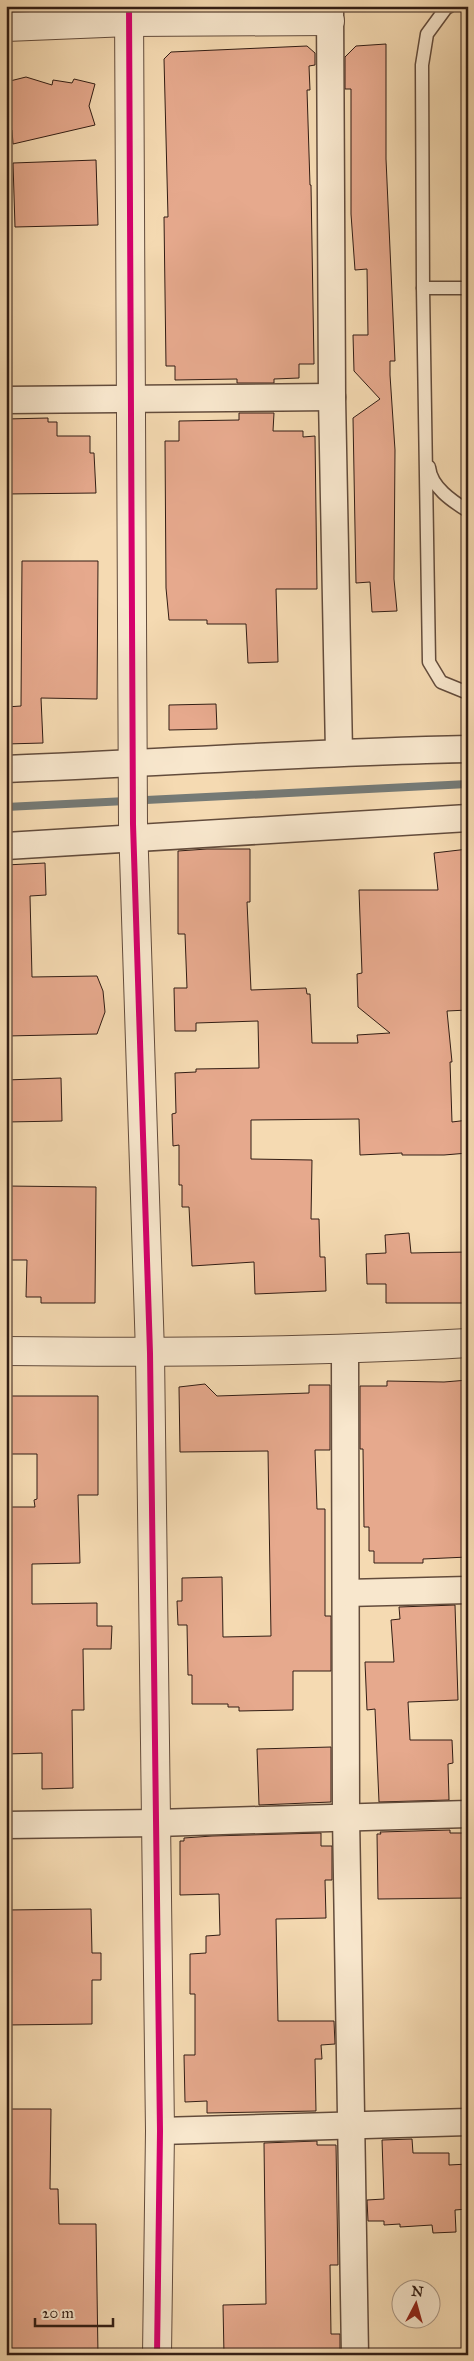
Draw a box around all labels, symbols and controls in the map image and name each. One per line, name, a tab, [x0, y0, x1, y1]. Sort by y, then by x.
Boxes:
north arrow	[392, 2278, 442, 2328]
text: N	[411, 2282, 424, 2301]
scale bar	[35, 2296, 112, 2328]
text: 20 m	[42, 2304, 74, 2322]

